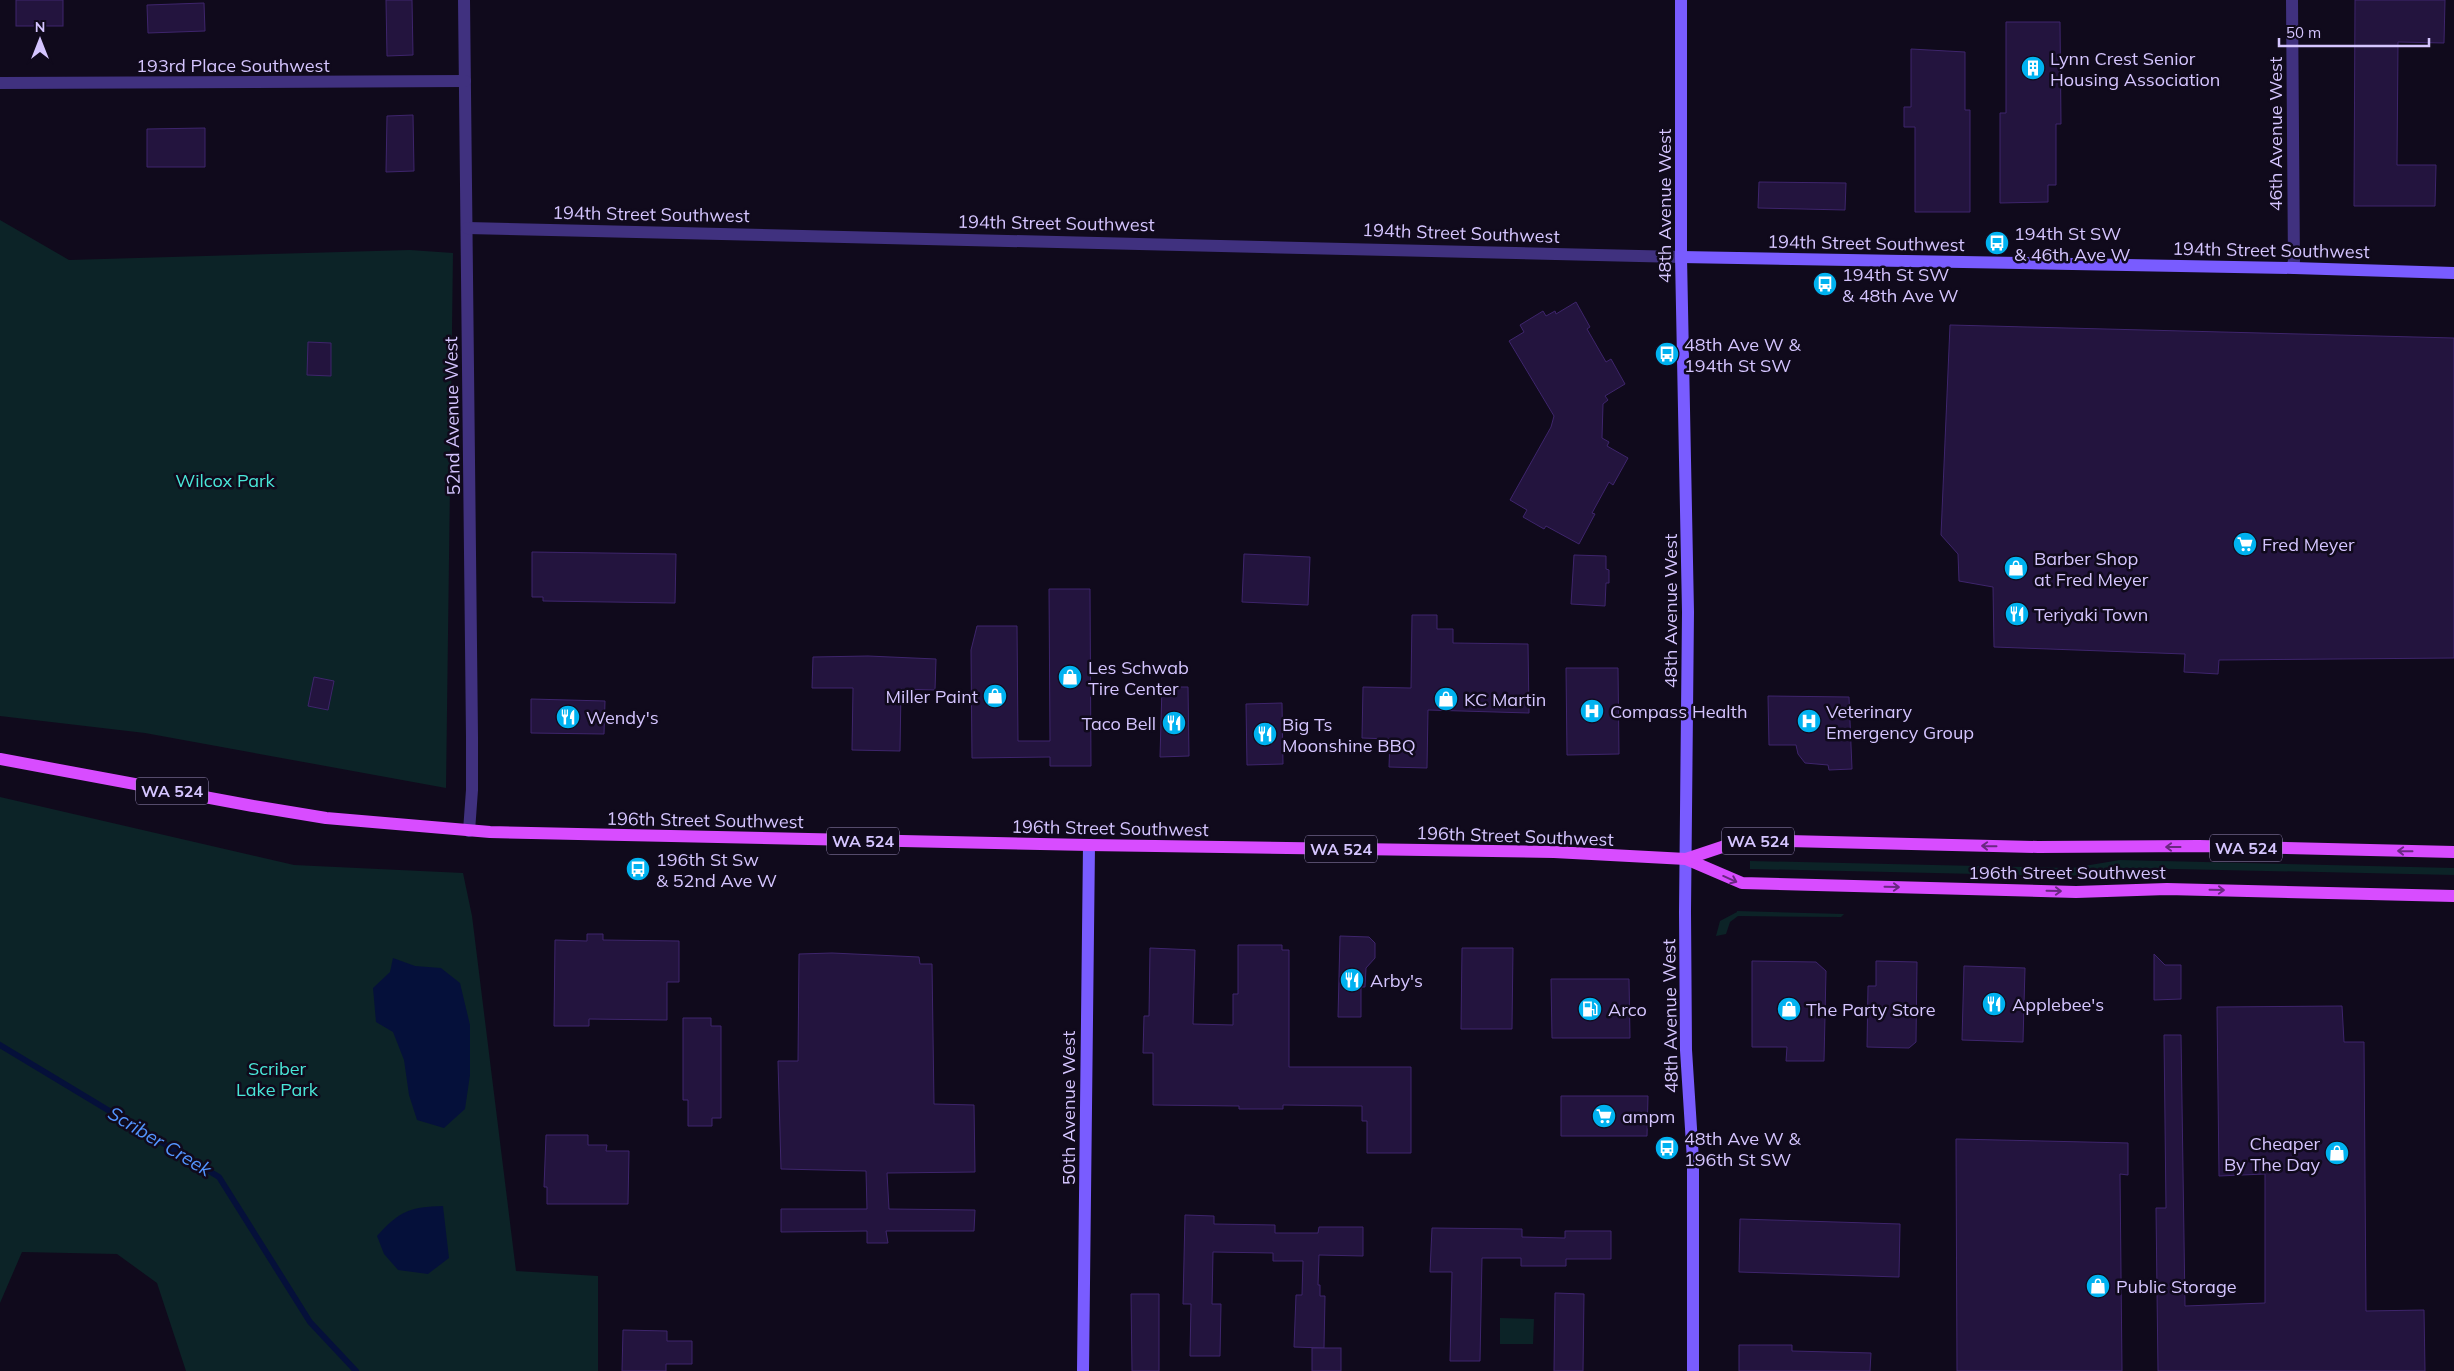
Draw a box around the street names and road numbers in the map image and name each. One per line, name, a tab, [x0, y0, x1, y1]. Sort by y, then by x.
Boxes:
street label: 193rd Place Southwest	[136, 54, 330, 77]
street label: 46th Avenue West	[2264, 57, 2287, 211]
street label: 48th Avenue West	[1653, 129, 1676, 283]
street label: 194th Street Southwest	[552, 201, 750, 227]
street label: 194th Street Southwest	[957, 210, 1155, 236]
street label: 194th Street Southwest	[1362, 218, 1560, 248]
street label: 194th Street Southwest	[1767, 230, 1965, 256]
street label: 194th Street Southwest	[2172, 237, 2370, 263]
street label: 52nd Avenue West	[439, 336, 465, 496]
street label: 48th Avenue West	[1659, 534, 1682, 688]
road number: WA 524	[136, 778, 208, 804]
street label: 196th Street Southwest	[606, 807, 804, 833]
street label: 196th Street Southwest	[1011, 815, 1209, 841]
street label: 196th Street Southwest	[1416, 821, 1614, 851]
road number: WA 524	[827, 828, 899, 854]
road number: WA 524	[1722, 828, 1794, 854]
road number: WA 524	[2210, 834, 2282, 861]
road number: WA 524	[1305, 836, 1377, 862]
street label: 196th Street Southwest	[1968, 861, 2166, 884]
street label: 48th Avenue West	[1657, 939, 1683, 1093]
street label: 50th Avenue West	[1057, 1031, 1080, 1185]

